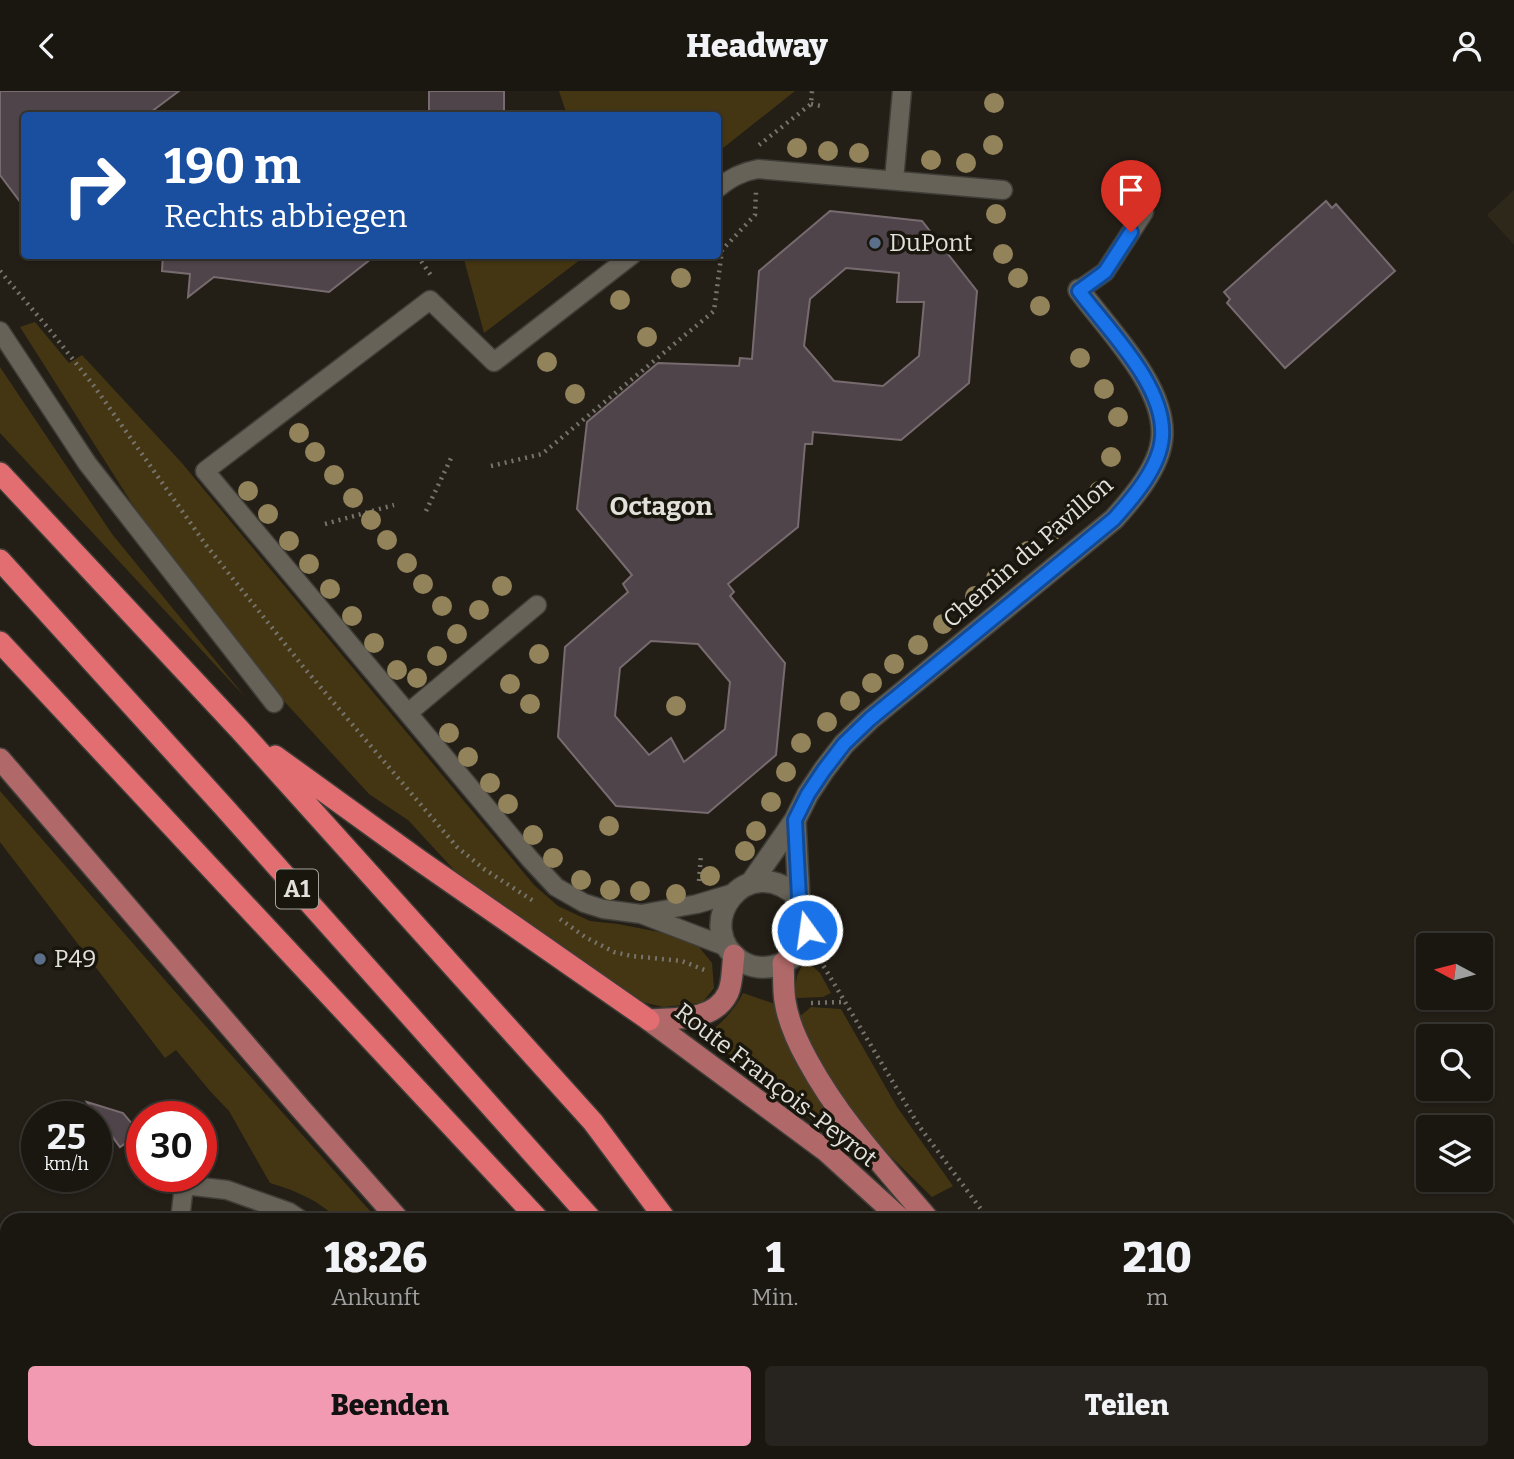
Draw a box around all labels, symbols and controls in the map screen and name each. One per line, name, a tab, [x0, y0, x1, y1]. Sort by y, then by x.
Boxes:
icon: back	[28, 27, 66, 65]
text: Headway	[686, 27, 828, 65]
icon: person	[1448, 27, 1486, 65]
text: 190 m	[164, 137, 301, 196]
icon: right	[49, 140, 140, 231]
pin	[1101, 160, 1161, 232]
icon: arrive	[1112, 171, 1150, 209]
text: Rechts abbiegen	[164, 197, 407, 235]
place label: DuPont	[889, 229, 973, 257]
marker: DuPont	[867, 235, 883, 251]
street label: Chemin du Pavillon	[938, 471, 1118, 633]
district label: Octagon	[610, 491, 713, 522]
road number: A1	[276, 869, 318, 909]
position arrow	[770, 893, 844, 967]
north arrow	[1416, 933, 1493, 1010]
map controls	[1416, 933, 1493, 1192]
place label: P49	[54, 945, 96, 973]
marker: P49	[32, 951, 48, 967]
street label: Route François-Peyrot	[670, 998, 883, 1173]
button: search	[1416, 1024, 1493, 1101]
speed limit sign: 30	[126, 1101, 217, 1192]
button: layers	[1416, 1115, 1493, 1192]
text: 25	[47, 1116, 86, 1158]
text: km/h	[44, 1153, 89, 1175]
text: 18:26	[324, 1233, 427, 1283]
text: 1	[766, 1233, 784, 1283]
text: 210	[1123, 1233, 1192, 1283]
text: Ankunft	[331, 1283, 420, 1311]
text: Min.	[752, 1283, 798, 1311]
text: m	[1146, 1283, 1168, 1311]
button: Beenden	[28, 1366, 751, 1446]
button: Teilen	[765, 1366, 1488, 1446]

